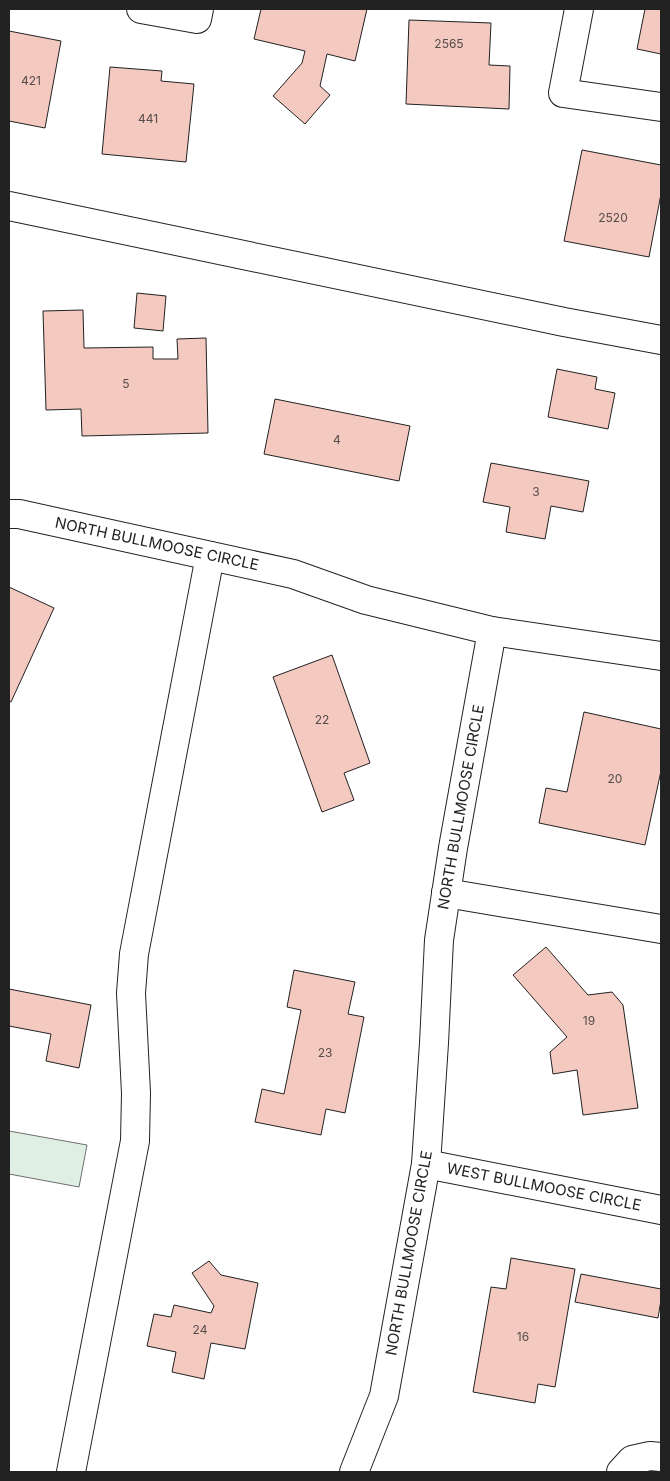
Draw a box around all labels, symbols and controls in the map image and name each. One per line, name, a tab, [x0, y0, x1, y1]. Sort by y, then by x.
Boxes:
house number: 2565	[434, 36, 464, 51]
house number: 421	[21, 73, 41, 88]
house number: 441	[138, 111, 158, 126]
house number: 2520	[598, 210, 628, 225]
house number: 5	[122, 376, 130, 391]
house number: 4	[333, 432, 341, 447]
house number: 3	[532, 484, 540, 499]
street label: NORTH BULLMOOSE CIRCLE	[53, 513, 261, 574]
street label: NORTH BULLMOOSE CIRCLE	[433, 703, 488, 911]
house number: 22	[315, 712, 329, 727]
house number: 20	[608, 771, 622, 786]
house number: 19	[583, 1013, 595, 1028]
house number: 23	[318, 1045, 332, 1060]
street label: NORTH BULLMOOSE CIRCLE	[381, 1149, 436, 1357]
street label: WEST BULLMOOSE CIRCLE	[445, 1158, 643, 1215]
house number: 24	[193, 1322, 208, 1337]
house number: 16	[517, 1329, 529, 1344]

